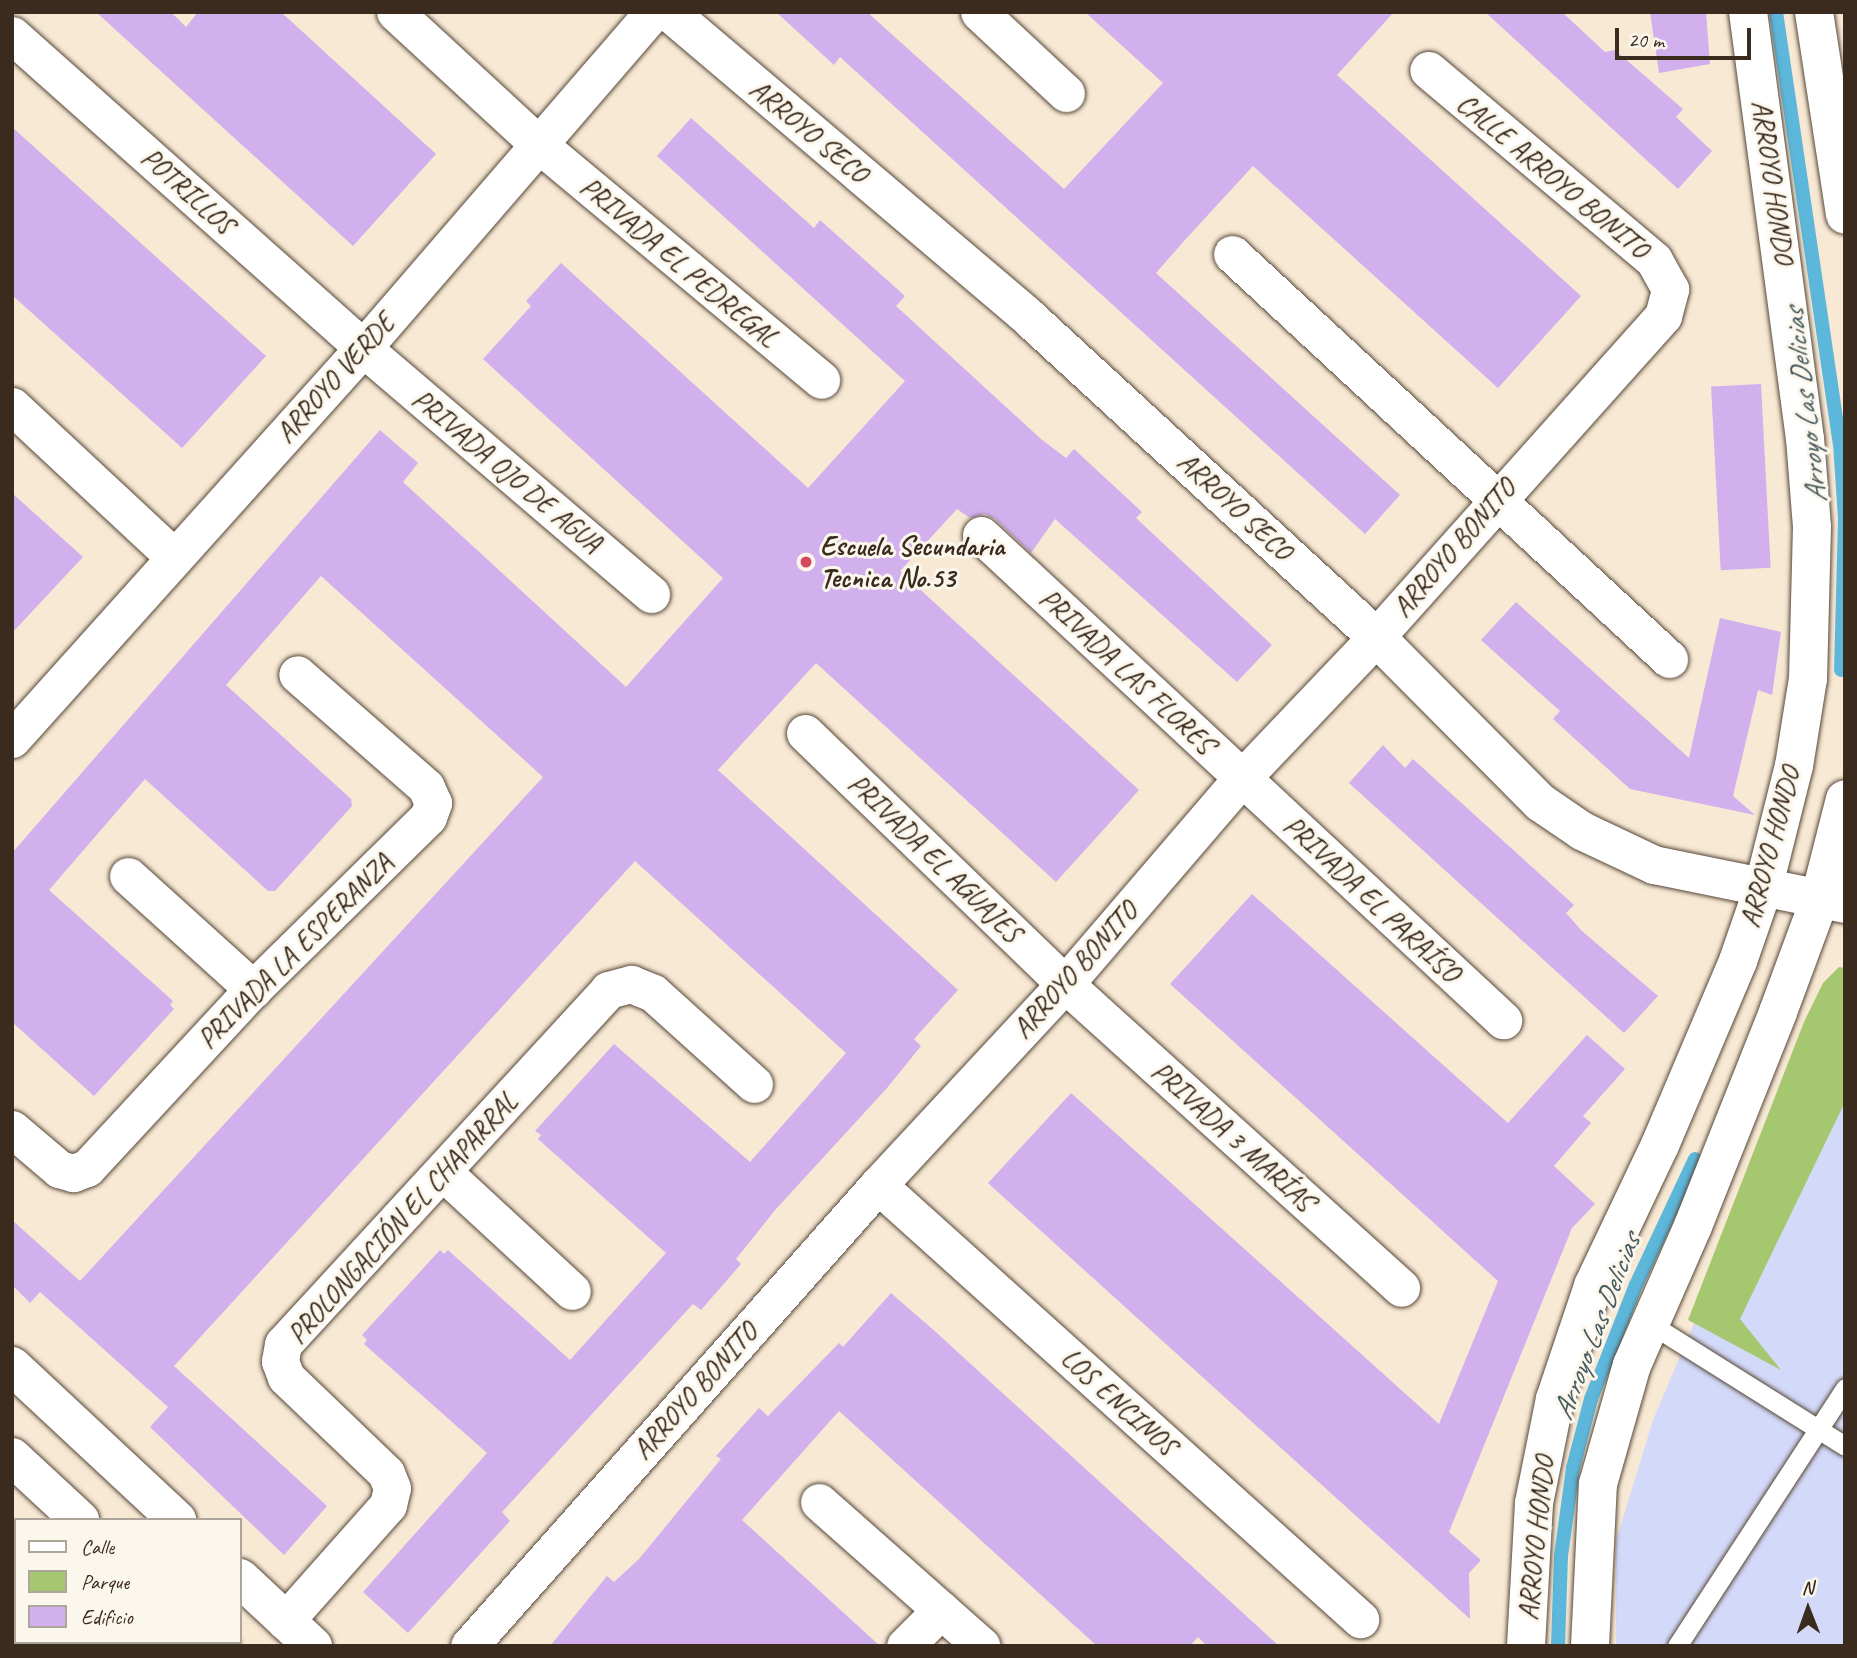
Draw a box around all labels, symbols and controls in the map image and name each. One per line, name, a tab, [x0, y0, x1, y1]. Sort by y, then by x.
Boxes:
scale bar	[1619, 14, 1756, 58]
text: 20 m	[1628, 27, 1664, 53]
street label: ARROYO SECO	[743, 72, 875, 190]
street label: CALLE ARROYO BONITO	[1450, 86, 1656, 266]
street label: ARROYO HONDO	[1745, 98, 1801, 266]
street label: POTRILLOS	[135, 140, 241, 242]
street label: PRIVADA EL PEDREGAL	[574, 170, 784, 354]
water label: Arroyo Las Delicias	[1775, 306, 1835, 506]
street label: ARROYO VERDE	[268, 307, 402, 449]
street label: PRIVADA OJO DE AGUA	[405, 382, 609, 560]
street label: ARROYO SECO	[1171, 445, 1299, 567]
street label: ARROYO BONITO	[1385, 472, 1523, 624]
place label: Escuela Secundaria Tecnica No.53	[820, 529, 1004, 595]
marker: Escuela Secundaria Tecnica No.53	[798, 554, 814, 570]
street label: PRIVADA LAS FLORES	[1032, 581, 1222, 761]
street label: ARROYO HONDO	[1732, 763, 1808, 931]
street label: PRIVADA EL AGUAJES	[842, 767, 1028, 949]
street label: PRIVADA EL PARAÍSO	[1277, 809, 1467, 989]
street label: PRIVADA LA ESPERANZA	[190, 846, 400, 1056]
street label: ARROYO BONITO	[1005, 895, 1145, 1045]
street label: PRIVADA 3 MARÍAS	[1145, 1054, 1321, 1218]
street label: PROLONGACIÓN EL CHAPARRAL	[280, 1085, 524, 1351]
water label: Arroyo Las Delicias	[1544, 1229, 1648, 1425]
street label: ARROYO BONITO	[625, 1316, 765, 1466]
street label: LOS ENCINOS	[1054, 1341, 1184, 1463]
street label: ARROYO HONDO	[1511, 1454, 1561, 1622]
legend	[14, 1518, 242, 1644]
text: Calle	[81, 1534, 114, 1560]
text: Parque	[81, 1569, 129, 1595]
north arrow	[1773, 1574, 1843, 1644]
text: N	[1802, 1576, 1814, 1600]
text: Edificio	[81, 1604, 133, 1630]

